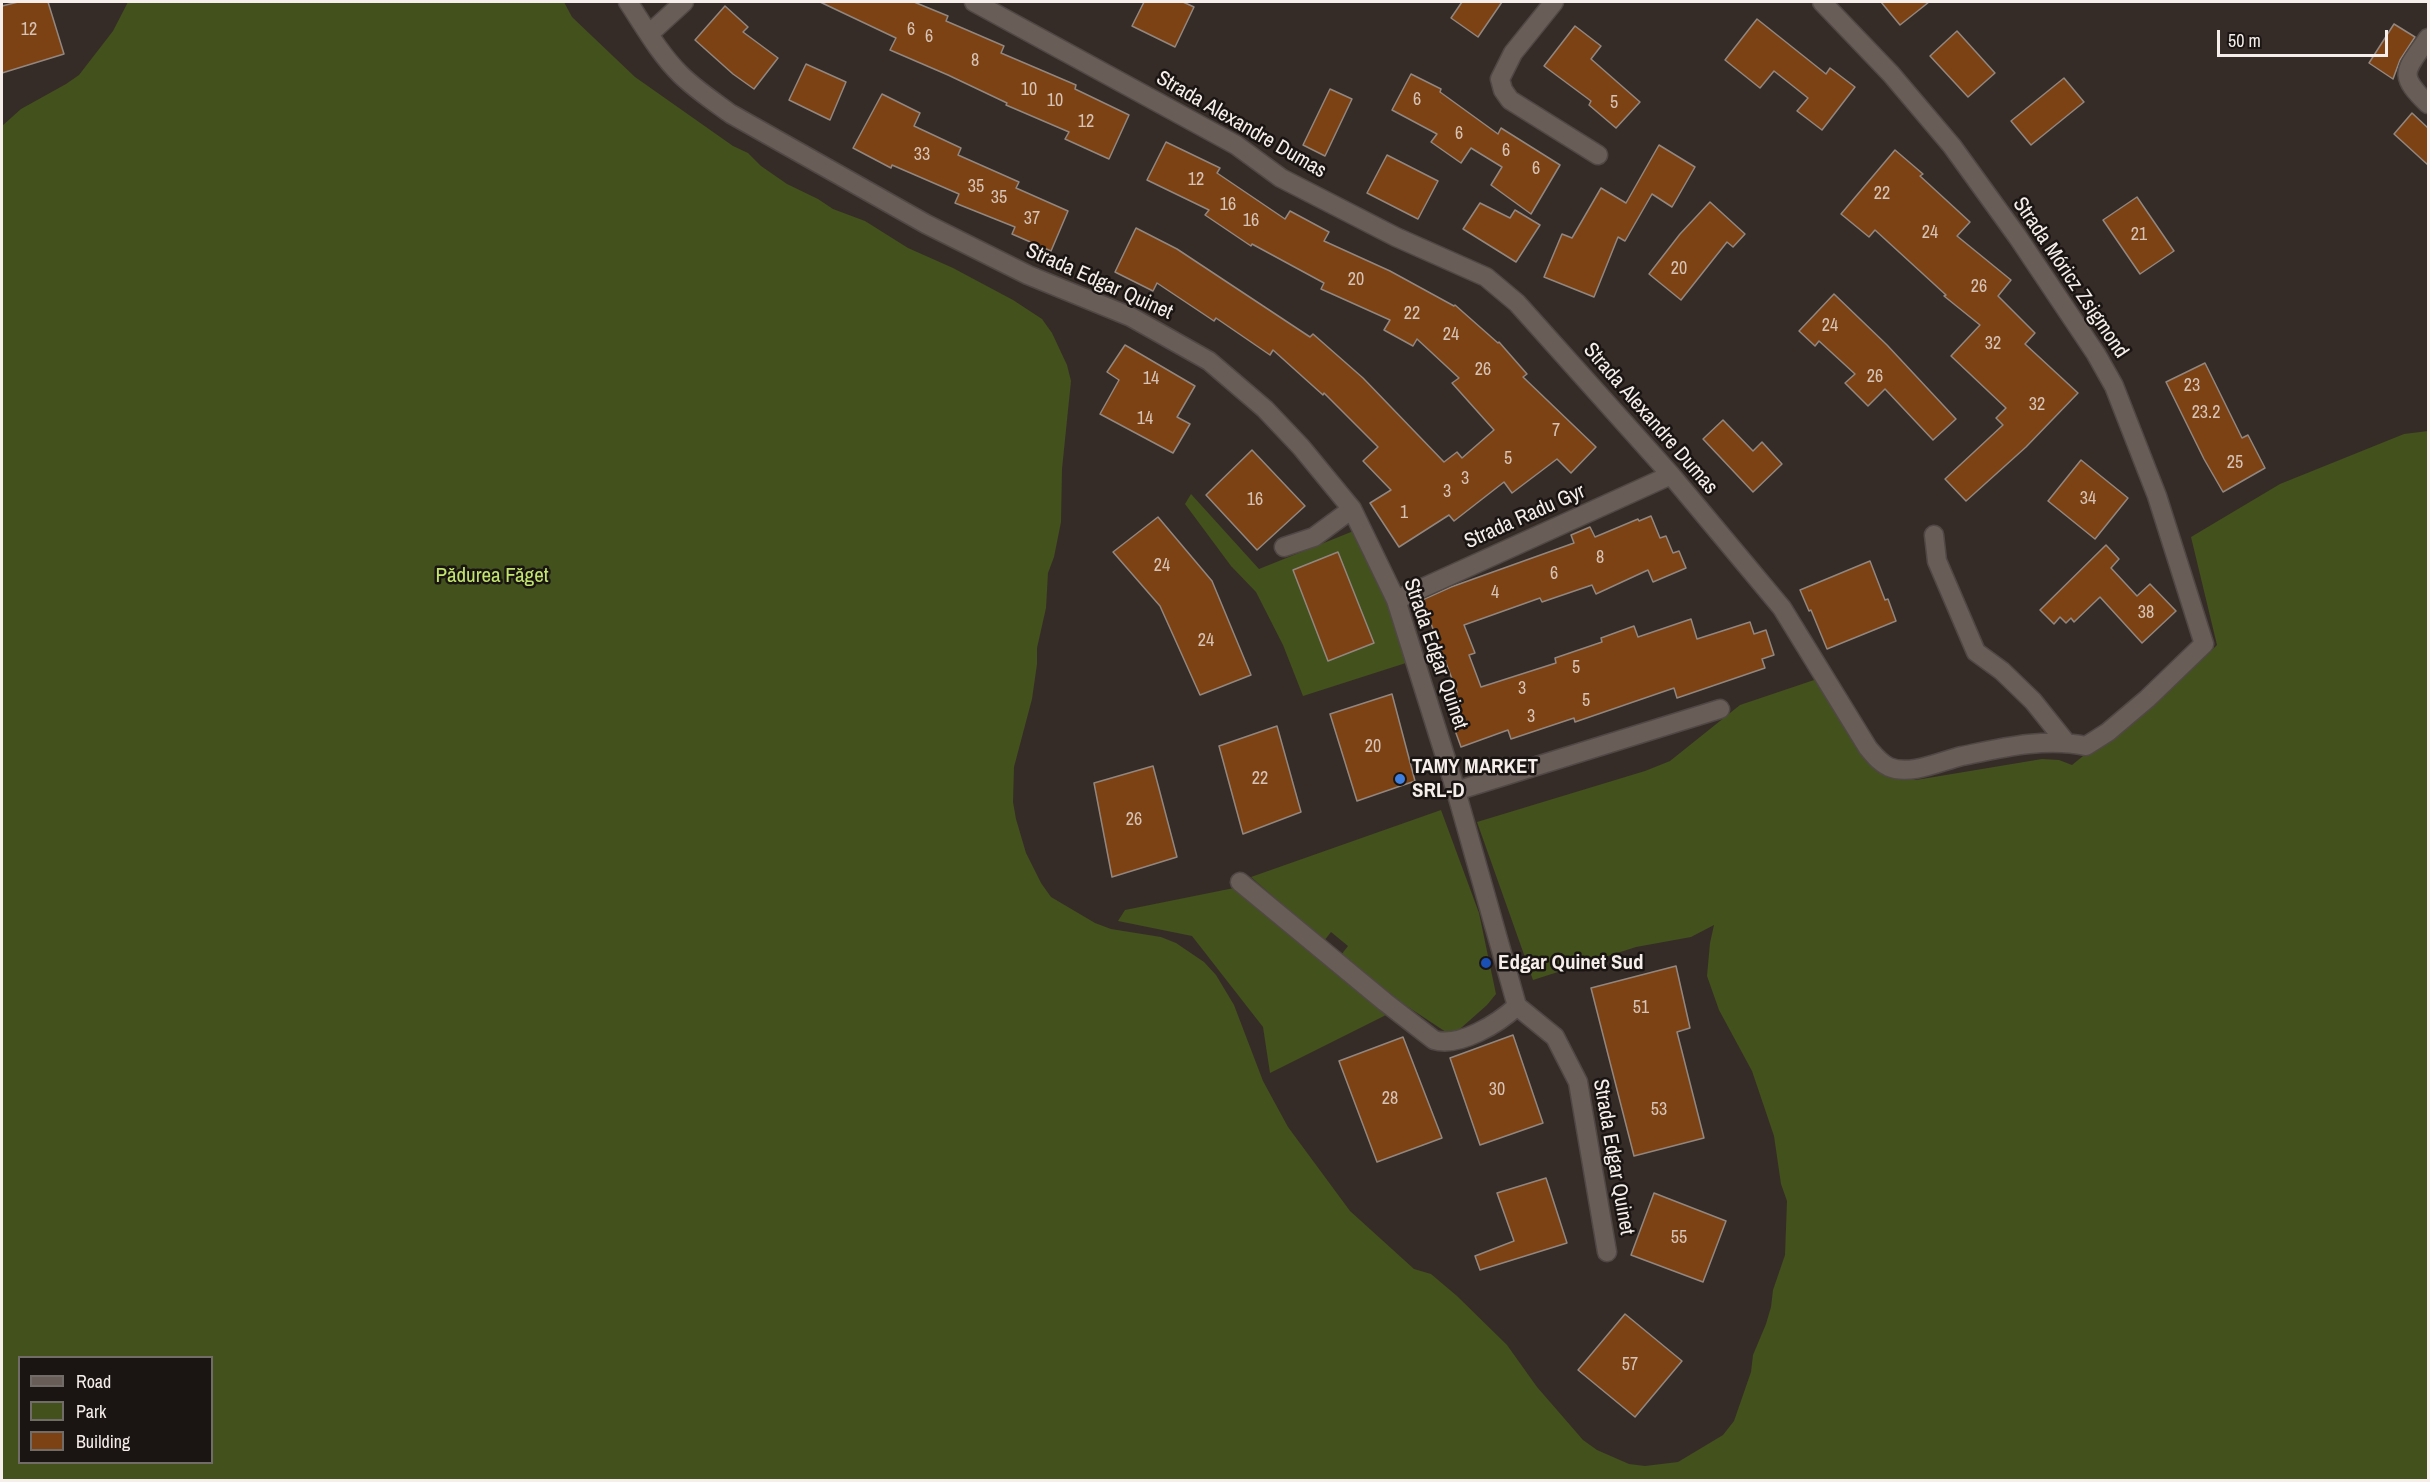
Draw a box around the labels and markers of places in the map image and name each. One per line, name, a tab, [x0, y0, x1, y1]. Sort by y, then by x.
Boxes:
place label: TAMY MARKET SRL-D	[1412, 754, 1538, 804]
marker: TAMY MARKET SRL-D	[1393, 772, 1407, 786]
place label: Edgar Quinet Sud	[1498, 950, 1643, 976]
marker: Edgar Quinet Sud	[1479, 956, 1493, 970]

